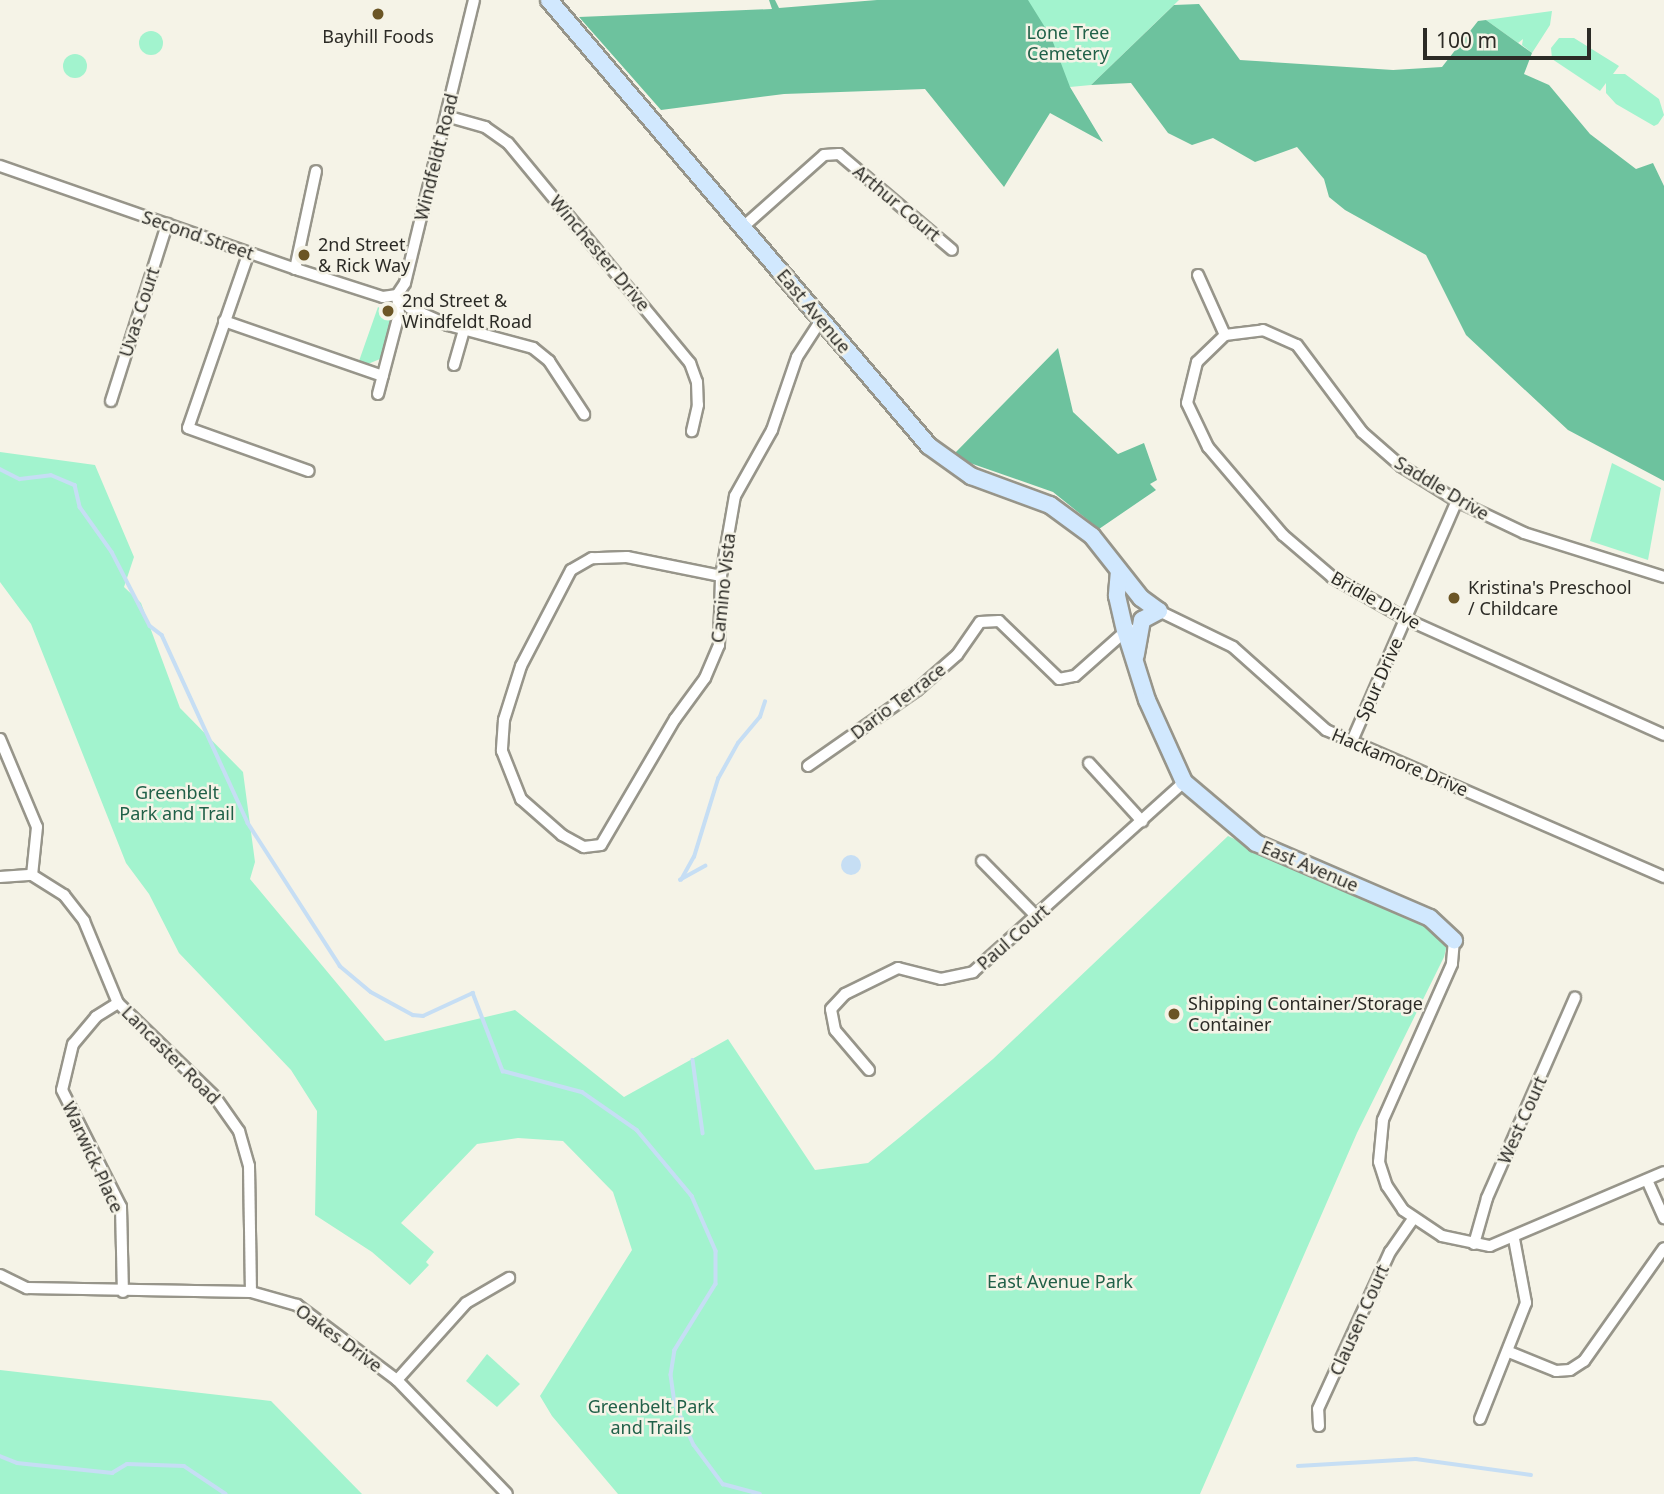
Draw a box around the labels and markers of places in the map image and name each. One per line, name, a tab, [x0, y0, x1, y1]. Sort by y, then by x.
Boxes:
marker: Bayhill Foods	[370, 6, 386, 22]
place label: Bayhill Foods	[322, 25, 434, 47]
place label: 2nd Street & Rick Way	[318, 234, 410, 276]
marker: 2nd Street & Rick Way	[296, 247, 312, 263]
place label: 2nd Street & Windfeldt Road	[402, 290, 532, 332]
marker: 2nd Street & Windfeldt Road	[380, 303, 396, 319]
place label: Kristina's Preschool / Childcare	[1468, 577, 1632, 620]
marker: Kristina's Preschool / Childcare	[1446, 590, 1462, 606]
place label: Shipping Container/Storage Container	[1188, 993, 1423, 1036]
marker: Shipping Container/Storage Container	[1166, 1006, 1182, 1022]

